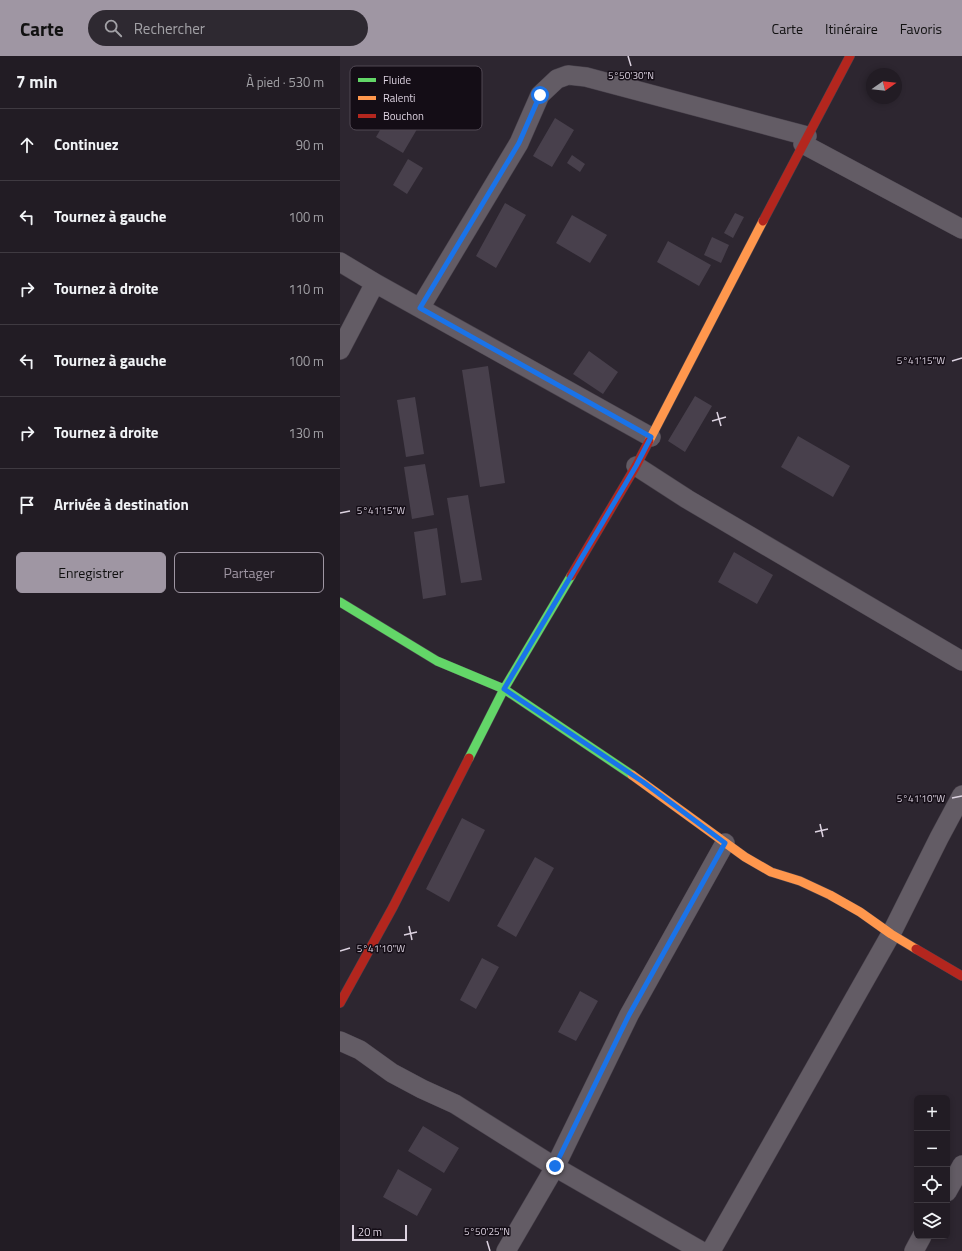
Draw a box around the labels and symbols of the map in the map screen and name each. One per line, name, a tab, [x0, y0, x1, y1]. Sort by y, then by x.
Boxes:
legend	[350, 66, 482, 130]
text: 5°50'30"N	[608, 68, 654, 83]
north arrow	[866, 68, 902, 104]
text: Fluide	[383, 72, 411, 88]
route start	[531, 86, 549, 104]
text: Ralenti	[383, 90, 416, 106]
text: Bouchon	[383, 108, 424, 124]
text: 5°41'15"W	[897, 353, 945, 368]
text: 5°41'15"W	[357, 503, 405, 518]
text: 5°41'10"W	[897, 791, 945, 806]
text: 5°41'10"W	[357, 941, 405, 956]
route end	[546, 1157, 564, 1175]
scale bar	[352, 1223, 407, 1242]
text: 5°50'25"N	[464, 1224, 510, 1239]

